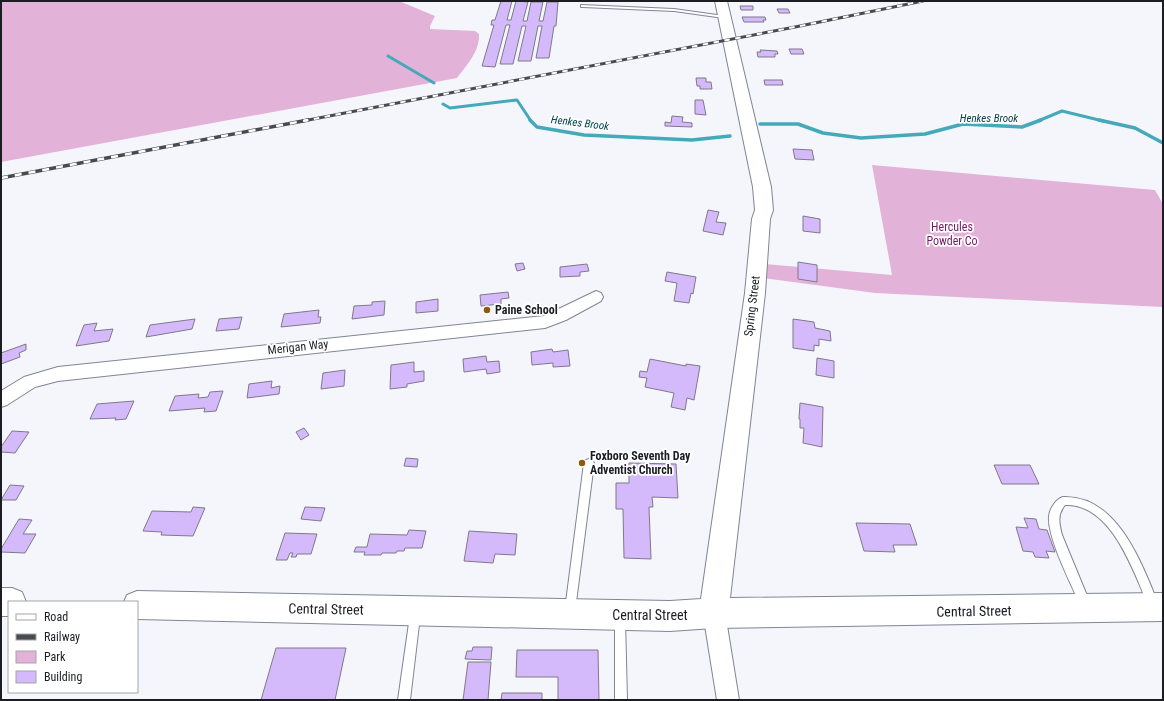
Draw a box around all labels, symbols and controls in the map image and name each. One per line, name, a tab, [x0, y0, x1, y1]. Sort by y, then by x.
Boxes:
water label: Henkes Brook	[960, 112, 1018, 125]
water label: Henkes Brook	[550, 113, 610, 133]
park label: Hercules Powder Co	[926, 220, 978, 248]
street label: Spring Street	[741, 274, 763, 337]
place label: Paine School	[495, 303, 558, 317]
marker: Paine School	[482, 305, 492, 315]
street label: Merigan Way	[267, 337, 329, 357]
place label: Foxboro Seventh Day Adventist Church	[590, 449, 691, 477]
marker: Foxboro Seventh Day Adventist Church	[577, 458, 587, 468]
street label: Central Street	[288, 600, 364, 618]
legend	[8, 601, 138, 693]
street label: Central Street	[936, 602, 1012, 620]
street label: Central Street	[612, 607, 688, 623]
text: Road	[44, 610, 68, 624]
text: Railway	[44, 630, 80, 644]
text: Park	[44, 650, 66, 664]
text: Building	[44, 670, 82, 684]

